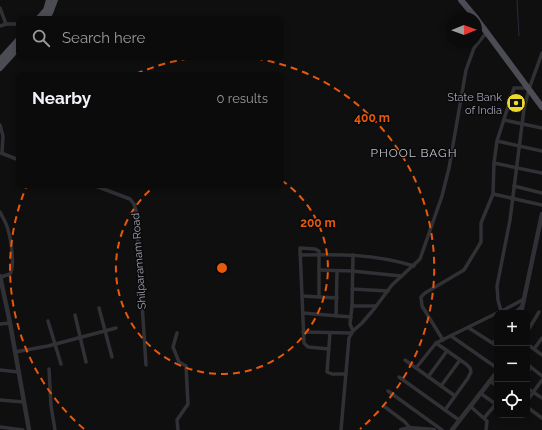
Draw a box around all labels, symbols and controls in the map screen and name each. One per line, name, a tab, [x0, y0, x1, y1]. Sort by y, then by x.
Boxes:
north arrow	[446, 12, 482, 48]
search box	[16, 16, 284, 60]
icon: search	[30, 27, 52, 49]
text: Search here	[62, 29, 145, 47]
text: Nearby	[32, 88, 91, 108]
text: 0 results	[217, 91, 268, 106]
place label: State Bank of India	[447, 91, 502, 117]
bank icon: State Bank of India	[505, 92, 527, 114]
text: 400 m	[354, 111, 390, 125]
district label: PHOOL BAGH	[370, 146, 458, 160]
street label: Shilparamam Road	[129, 212, 149, 310]
text: 200 m	[300, 216, 336, 230]
centre of rings	[215, 261, 229, 275]
map controls	[494, 310, 530, 418]
button: +	[494, 310, 530, 346]
button: −	[494, 346, 530, 382]
button: locate	[494, 382, 530, 418]

